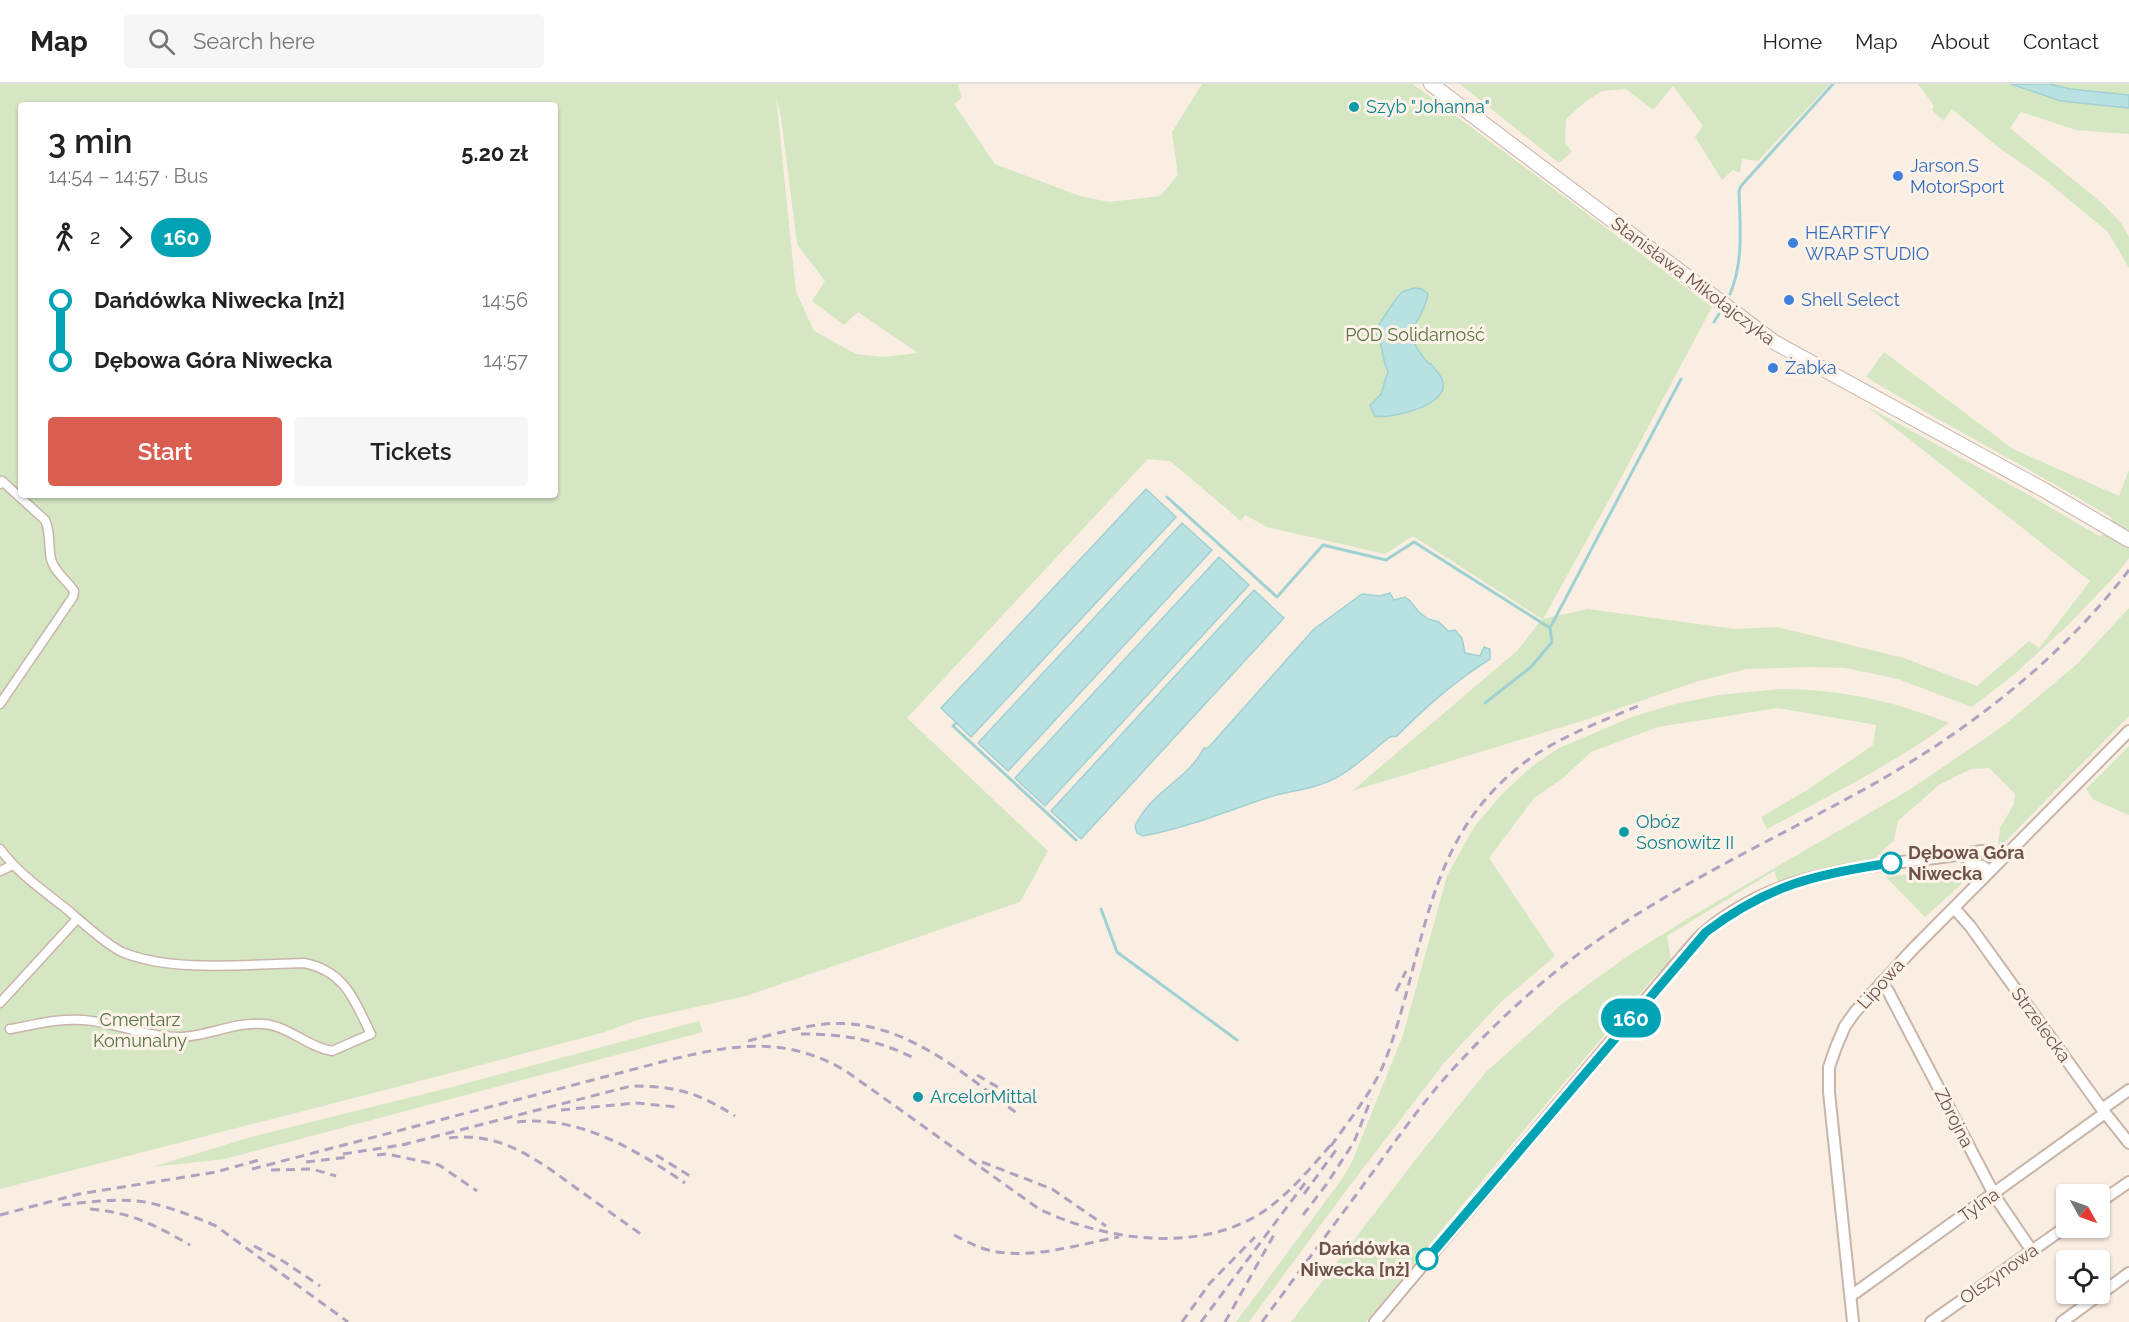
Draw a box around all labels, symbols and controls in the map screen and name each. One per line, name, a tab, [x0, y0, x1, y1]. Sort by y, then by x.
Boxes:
search box	[124, 14, 544, 68]
text: Map	[30, 25, 88, 58]
icon: search	[145, 25, 178, 58]
text: Search here	[193, 28, 315, 54]
text: Home	[1763, 29, 1822, 54]
text: Map	[1855, 29, 1898, 54]
text: About	[1931, 29, 1990, 54]
text: Contact	[2023, 29, 2099, 54]
place label: Szyb "Johanna"	[1366, 96, 1490, 117]
marker: Szyb "Johanna"	[1347, 100, 1361, 114]
text: 3 min	[48, 122, 133, 161]
text: 5.20 zł	[461, 140, 528, 166]
place label: Jarson.S MotorSport	[1910, 155, 2004, 197]
text: 14:54 – 14:57 · Bus	[48, 164, 208, 188]
marker: Jarson.S MotorSport	[1891, 169, 1905, 183]
street label: Stanisława Mikołajczyka	[1607, 212, 1779, 349]
icon: walk	[48, 221, 81, 254]
icon: forward	[109, 221, 142, 254]
place label: HEARTIFY WRAP STUDIO	[1805, 222, 1929, 264]
text: 2	[90, 225, 100, 249]
text: 160	[163, 225, 199, 250]
marker: HEARTIFY WRAP STUDIO	[1786, 236, 1800, 250]
text: Dańdówka Niwecka [nż]	[94, 287, 345, 313]
text: 14:56	[482, 288, 528, 312]
place label: Shell Select	[1801, 289, 1900, 310]
marker: Shell Select	[1782, 293, 1796, 307]
park label: POD Solidarność	[1345, 324, 1485, 345]
text: Dębowa Góra Niwecka	[94, 347, 332, 373]
text: 14:57	[483, 348, 528, 372]
place label: Żabka	[1785, 357, 1837, 378]
marker: Żabka	[1766, 361, 1780, 375]
button: Start	[48, 417, 282, 486]
button: Tickets	[294, 417, 528, 486]
place label: Obóz Sosnowitz II	[1636, 811, 1734, 853]
marker: Obóz Sosnowitz II	[1617, 825, 1631, 839]
place label: Dębowa Góra Niwecka	[1908, 842, 2024, 884]
marker: Dębowa Góra Niwecka	[1880, 852, 1902, 874]
street label: Lipowa	[1853, 954, 1909, 1013]
street label: Strzelecka	[2007, 983, 2075, 1066]
line badge: 160	[1596, 998, 1666, 1038]
text: 160	[1613, 1006, 1649, 1031]
park label: Cmentarz Komunalny	[93, 1009, 187, 1051]
street label: Zbrojna	[1931, 1085, 1978, 1151]
place label: ArcelorMittal	[930, 1086, 1037, 1107]
marker: ArcelorMittal	[911, 1090, 925, 1104]
street label: Tylna	[1954, 1183, 2003, 1226]
north arrow	[2056, 1184, 2110, 1238]
map controls	[2056, 1184, 2110, 1304]
place label: Dańdówka Niwecka [nż]	[1300, 1238, 1410, 1280]
street label: Olszynowa	[1955, 1239, 2042, 1308]
marker: Dańdówka Niwecka [nż]	[1416, 1248, 1438, 1270]
button: locate	[2056, 1250, 2110, 1304]

